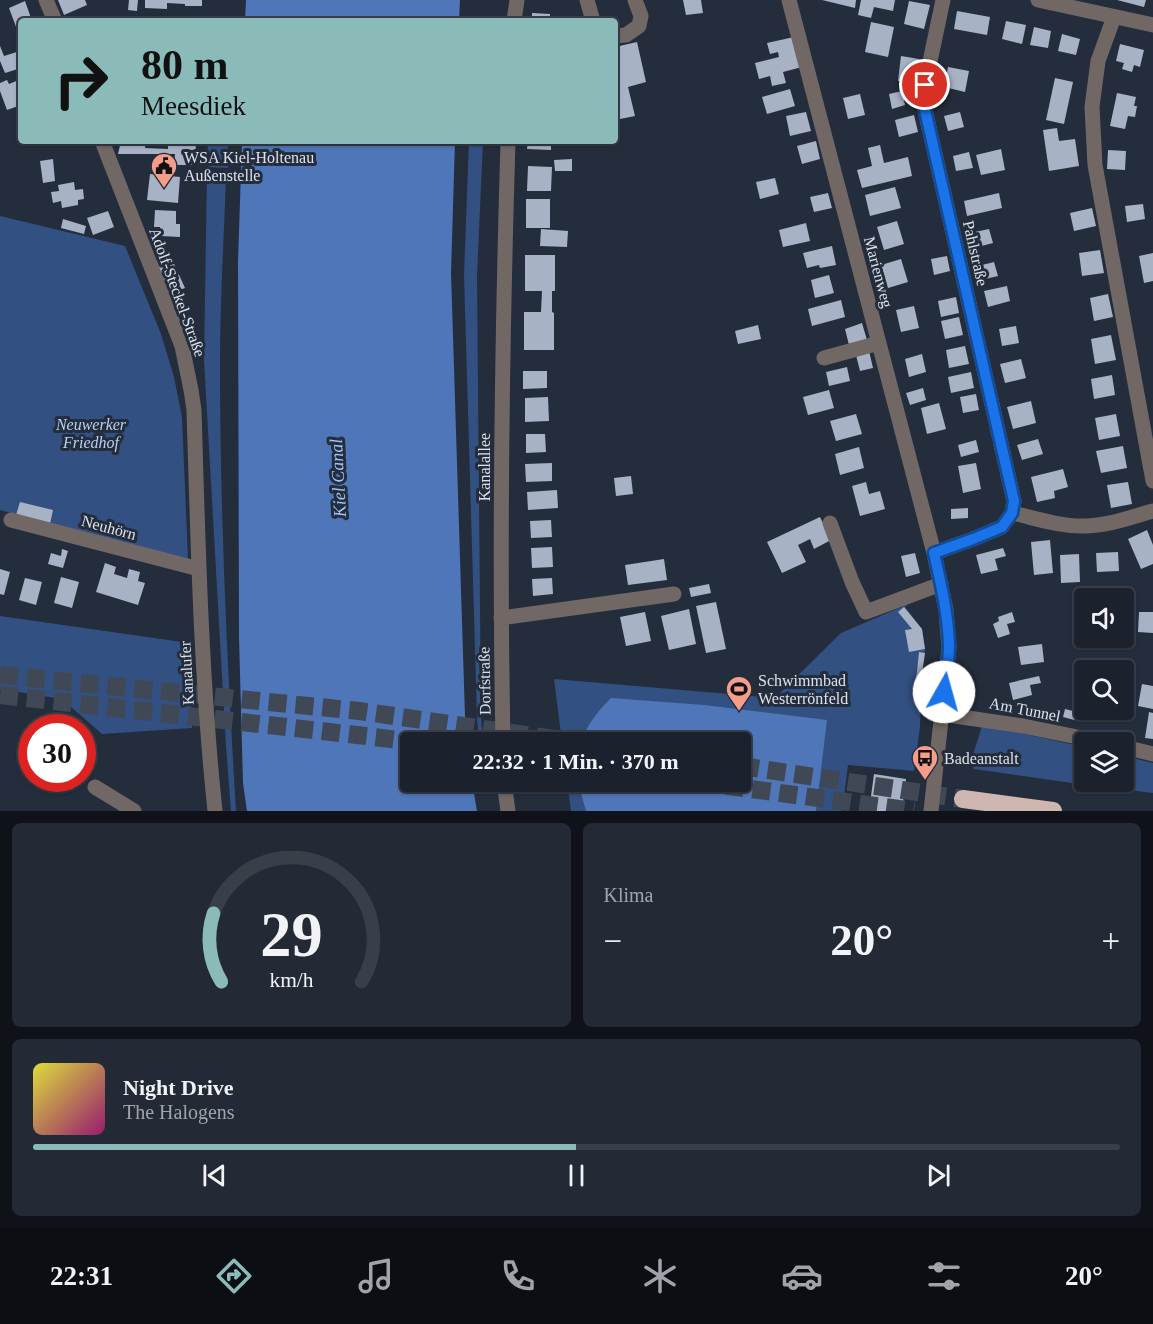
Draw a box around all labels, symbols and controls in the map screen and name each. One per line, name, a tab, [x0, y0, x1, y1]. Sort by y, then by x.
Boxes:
icon: right	[42, 42, 120, 120]
text: 80 m	[141, 42, 229, 88]
pin	[899, 59, 950, 110]
icon: arrive	[908, 68, 941, 101]
text: Meesdiek	[141, 91, 246, 121]
place label: WSA Kiel-Holtenau Außenstelle	[184, 149, 314, 184]
public building icon: WSA Kiel-Holtenau Außenstelle	[149, 151, 179, 189]
street label: Pahlstraße	[960, 219, 991, 287]
street label: Adolf-Steckel-Straße	[146, 225, 209, 359]
street label: Marienweg	[860, 235, 896, 310]
park label: Neuwerker Friedhof	[55, 416, 127, 452]
street label: Kanalallee	[476, 433, 493, 501]
water label: Kiel Canal	[326, 438, 350, 519]
street label: Neuhörn	[80, 512, 138, 543]
map controls	[1074, 588, 1134, 792]
button: sound	[1074, 588, 1134, 648]
street label: Kanalufer	[176, 640, 197, 705]
street label: Dorfstraße	[475, 647, 494, 715]
position arrow	[912, 660, 976, 724]
button: search	[1074, 660, 1134, 720]
place label: Schwimmbad Westerrönfeld	[758, 672, 848, 707]
sports icon: Schwimmbad Westerrönfeld	[724, 674, 754, 712]
street label: Am Tunnel	[988, 694, 1063, 725]
speed limit sign: 30	[18, 714, 96, 792]
button: layers	[1074, 732, 1134, 792]
bus stop icon: Badeanstalt	[910, 743, 940, 781]
text: 22:32 · 1 Min. · 370 m	[473, 749, 678, 774]
place label: Badeanstalt	[944, 750, 1019, 767]
text: Klima	[604, 884, 654, 906]
text: 29	[260, 900, 322, 969]
text: 20°	[830, 915, 893, 965]
text: −	[604, 923, 622, 959]
text: +	[1101, 923, 1120, 959]
text: km/h	[269, 968, 314, 992]
text: Night Drive	[123, 1075, 234, 1100]
text: The Halogens	[123, 1101, 235, 1123]
icon: previous	[198, 1159, 231, 1192]
icon: pause	[560, 1159, 593, 1192]
icon: next	[922, 1159, 955, 1192]
icon: directions	[213, 1255, 255, 1297]
icon: music	[355, 1255, 397, 1297]
icon: phone	[497, 1255, 539, 1297]
icon: climate	[639, 1255, 681, 1297]
icon: car	[781, 1255, 823, 1297]
icon: filters	[923, 1255, 965, 1297]
text: 22:31	[50, 1261, 113, 1291]
text: 20°	[1065, 1261, 1103, 1291]

